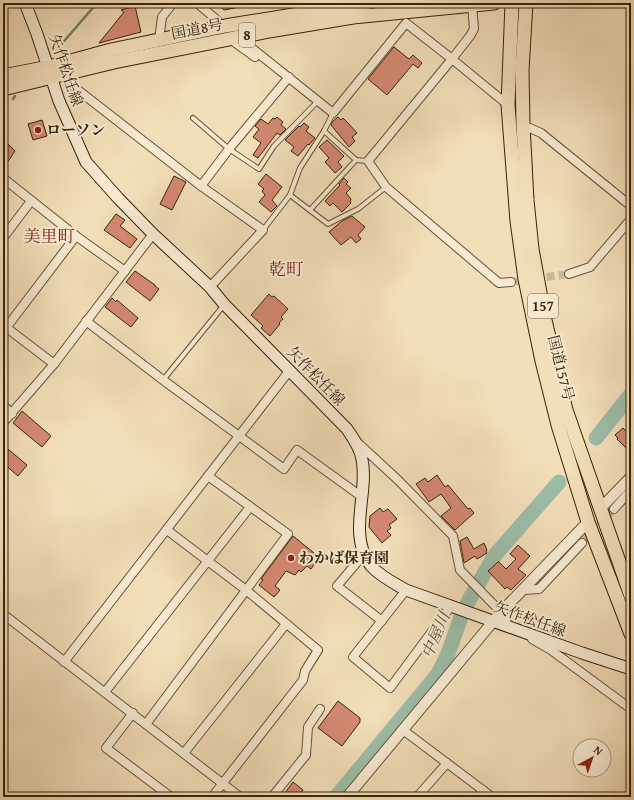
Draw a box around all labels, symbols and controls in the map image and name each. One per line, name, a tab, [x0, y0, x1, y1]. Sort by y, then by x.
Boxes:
street label: 国道8号	[169, 13, 225, 44]
road number: 8	[239, 23, 255, 47]
street label: 矢作松任線	[44, 31, 89, 109]
place label: ローソン	[46, 119, 105, 140]
marker: ローソン	[33, 125, 43, 135]
district label: 美里町	[24, 223, 75, 248]
district label: 乾町	[269, 256, 303, 281]
road number: 157	[528, 294, 558, 318]
street label: 国道157号	[543, 333, 580, 403]
street label: 矢作松任線	[283, 341, 350, 410]
place label: わかば保育園	[299, 547, 389, 568]
marker: わかば保育園	[286, 553, 296, 563]
street label: 矢作松任線	[491, 596, 569, 641]
water label: 中屋川	[415, 606, 456, 662]
north arrow	[572, 738, 612, 778]
text: N	[590, 742, 607, 759]

